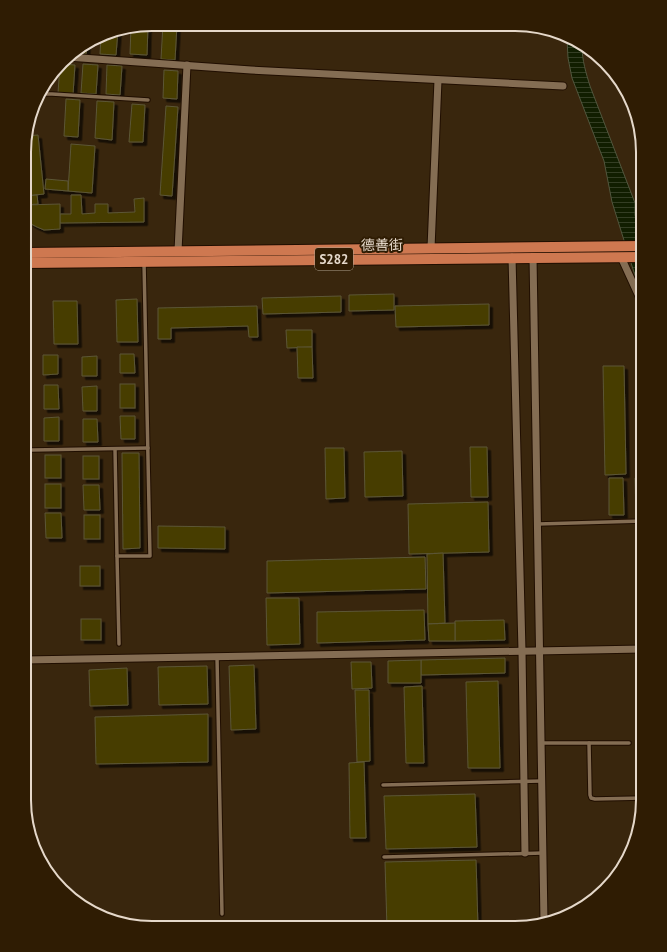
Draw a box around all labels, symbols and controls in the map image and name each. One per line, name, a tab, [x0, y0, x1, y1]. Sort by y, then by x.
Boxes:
street label: 德善街	[361, 236, 403, 254]
road number: S282	[315, 248, 353, 270]

